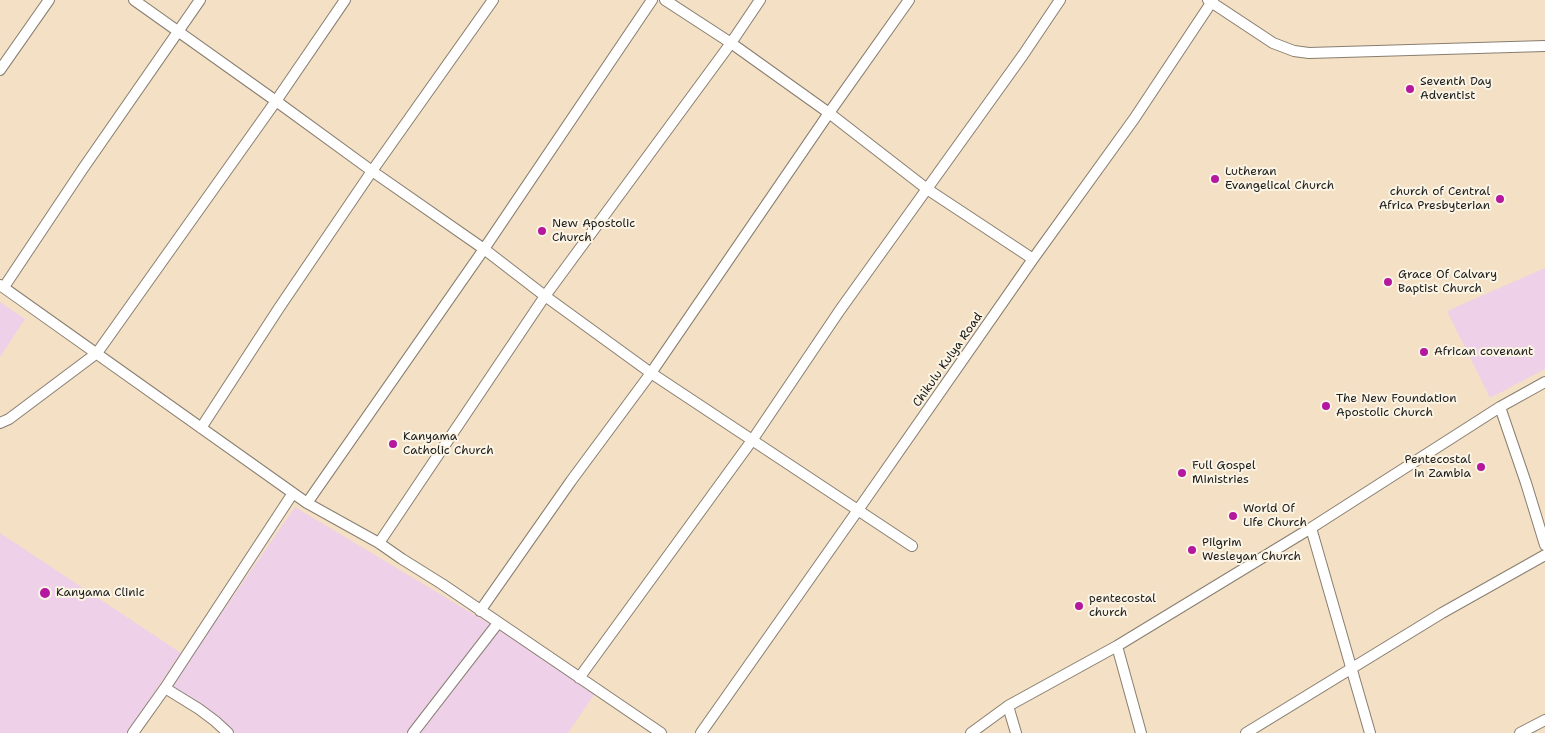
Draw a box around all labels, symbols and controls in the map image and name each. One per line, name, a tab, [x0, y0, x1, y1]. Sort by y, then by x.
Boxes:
place label: Seventh Day Adventist	[1420, 75, 1492, 103]
marker: Seventh Day Adventist	[1404, 83, 1416, 95]
place label: Lutheran Evangelical Church	[1225, 165, 1334, 193]
marker: Lutheran Evangelical Church	[1209, 173, 1221, 185]
place label: church of Central Africa Presbyterian	[1379, 185, 1490, 213]
marker: church of Central Africa Presbyterian	[1494, 193, 1506, 205]
place label: New Apostolic Church	[552, 217, 635, 245]
marker: New Apostolic Church	[536, 225, 548, 237]
place label: Grace Of Calvary Baptist Church	[1398, 268, 1497, 296]
marker: Grace Of Calvary Baptist Church	[1382, 276, 1394, 288]
street label: Chikulu Kulya Road	[910, 310, 986, 410]
place label: African covenant	[1434, 345, 1533, 359]
marker: African covenant	[1418, 346, 1430, 358]
place label: The New Foundation Apostolic Church	[1336, 392, 1457, 420]
marker: The New Foundation Apostolic Church	[1320, 400, 1332, 412]
place label: Kanyama Catholic Church	[403, 430, 494, 458]
marker: Kanyama Catholic Church	[387, 438, 399, 450]
place label: Pentecostal in Zambia	[1404, 453, 1471, 481]
place label: Full Gospel Ministries	[1192, 459, 1256, 487]
marker: Pentecostal in Zambia	[1475, 461, 1487, 473]
marker: Full Gospel Ministries	[1176, 467, 1188, 479]
place label: World Of Life Church	[1243, 502, 1307, 530]
marker: World Of Life Church	[1227, 510, 1239, 522]
place label: Pilgrim Wesleyan Church	[1202, 536, 1301, 564]
marker: Pilgrim Wesleyan Church	[1186, 544, 1198, 556]
marker: Kanyama Clinic	[38, 586, 52, 600]
place label: Kanyama Clinic	[56, 586, 145, 600]
place label: pentecostal church	[1089, 592, 1156, 620]
marker: pentecostal church	[1073, 600, 1085, 612]

